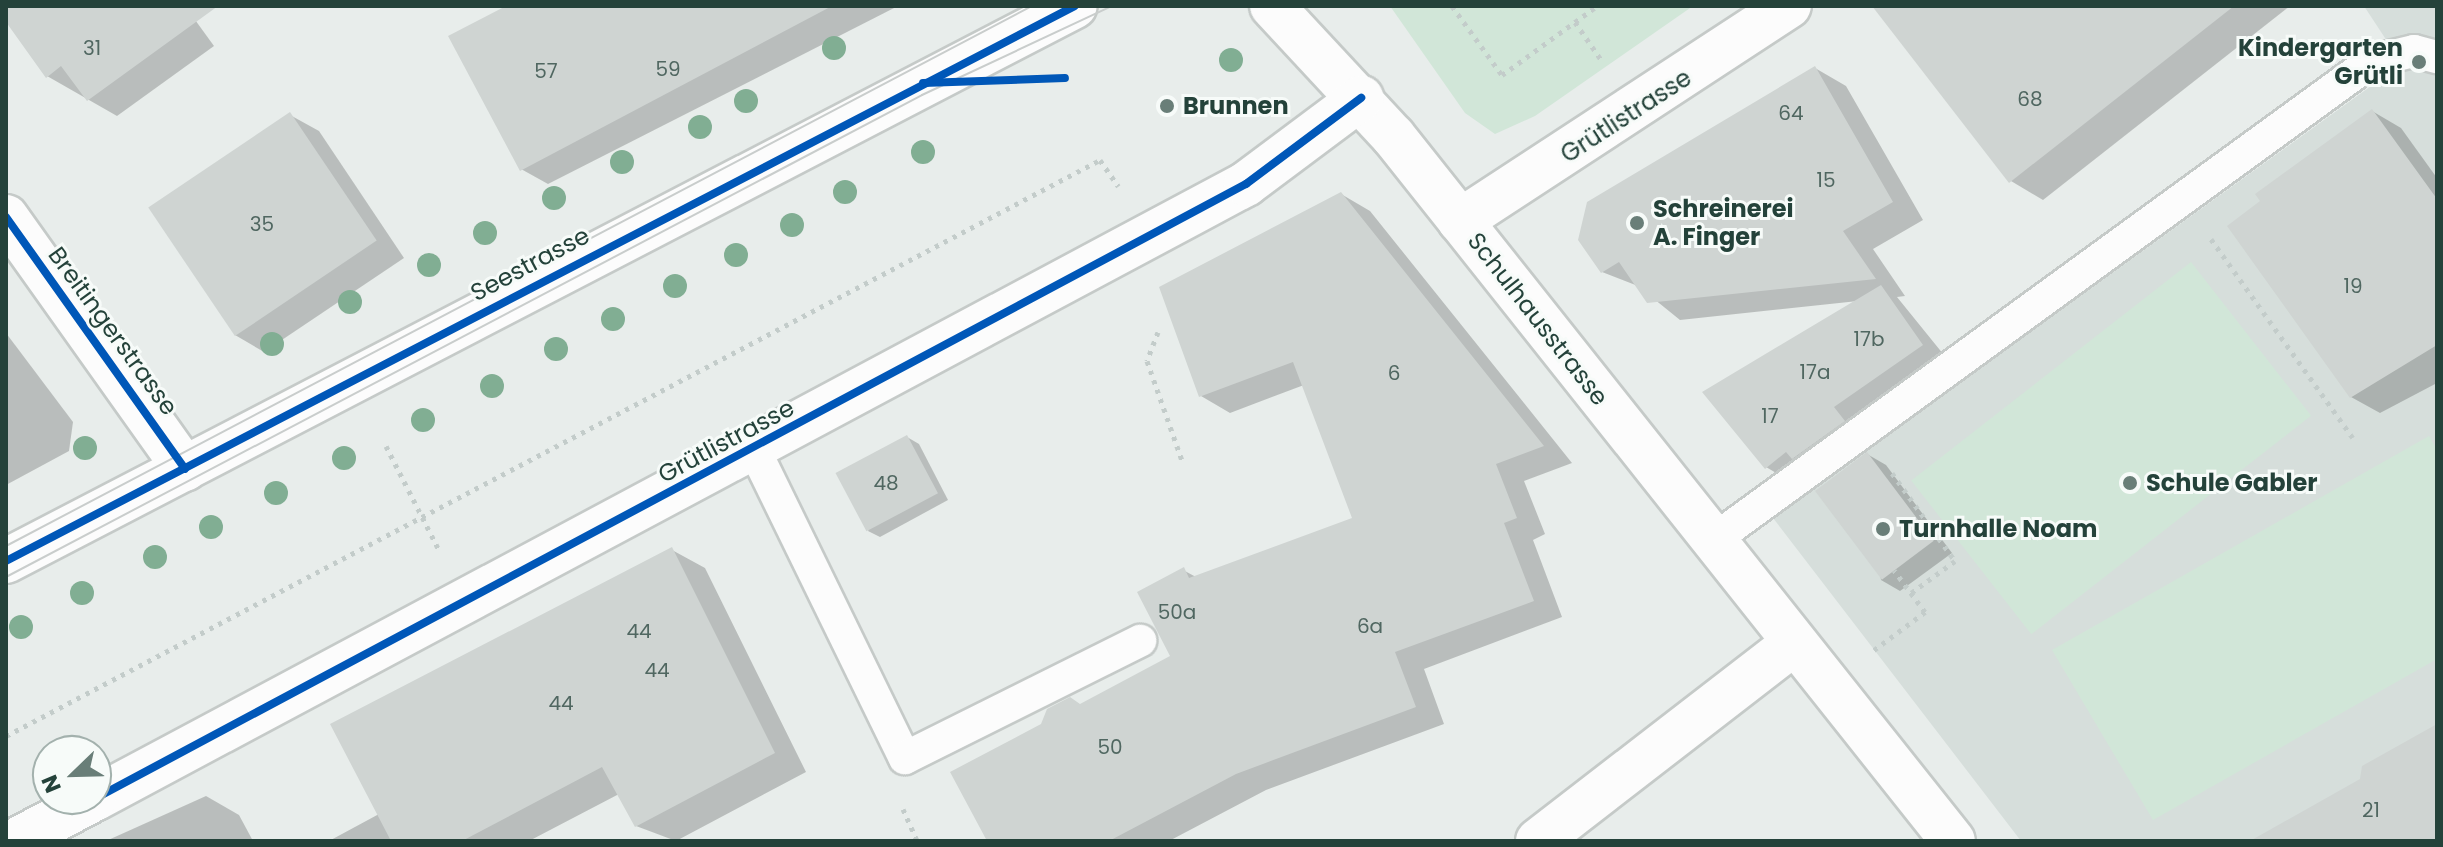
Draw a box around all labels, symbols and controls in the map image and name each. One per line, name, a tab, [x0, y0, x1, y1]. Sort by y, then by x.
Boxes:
place label: Kindergarten Grütli	[2238, 34, 2403, 90]
house number: 31	[83, 36, 101, 60]
marker: Kindergarten Grütli	[2410, 53, 2428, 71]
house number: 59	[655, 57, 681, 81]
house number: 57	[534, 59, 558, 83]
street label: Grütlistrasse	[1555, 63, 1697, 169]
house number: 68	[2017, 87, 2043, 111]
place label: Brunnen	[1183, 92, 1289, 120]
marker: Brunnen	[1158, 97, 1176, 115]
house number: 64	[1778, 101, 1804, 125]
house number: 15	[1817, 168, 1835, 192]
place label: Schreinerei A. Finger	[1653, 195, 1794, 251]
house number: 35	[250, 212, 274, 236]
marker: Schreinerei A. Finger	[1628, 214, 1646, 232]
street label: Seestrasse	[466, 221, 594, 307]
street label: Schulhausstrasse	[1462, 227, 1614, 411]
street label: Breitingerstrasse	[42, 241, 184, 421]
house number: 19	[2344, 274, 2362, 298]
house number: 17b	[1854, 327, 1884, 351]
house number: 17a	[1800, 360, 1830, 384]
house number: 6	[1388, 361, 1400, 385]
street label: Grütlistrasse	[653, 393, 799, 489]
house number: 17	[1761, 404, 1779, 428]
place label: Schule Gabler	[2146, 469, 2318, 497]
house number: 48	[873, 471, 899, 495]
marker: Schule Gabler	[2121, 474, 2139, 492]
place label: Turnhalle Noam	[1899, 515, 2097, 543]
marker: Turnhalle Noam	[1874, 520, 1892, 538]
house number: 50a	[1158, 600, 1196, 624]
house number: 6a	[1357, 614, 1383, 638]
house number: 44	[626, 619, 652, 643]
house number: 44	[644, 658, 670, 682]
house number: 44	[548, 691, 574, 715]
north arrow	[32, 735, 112, 815]
house number: 50	[1097, 735, 1123, 759]
text: N	[34, 770, 69, 797]
house number: 21	[2362, 798, 2380, 822]

